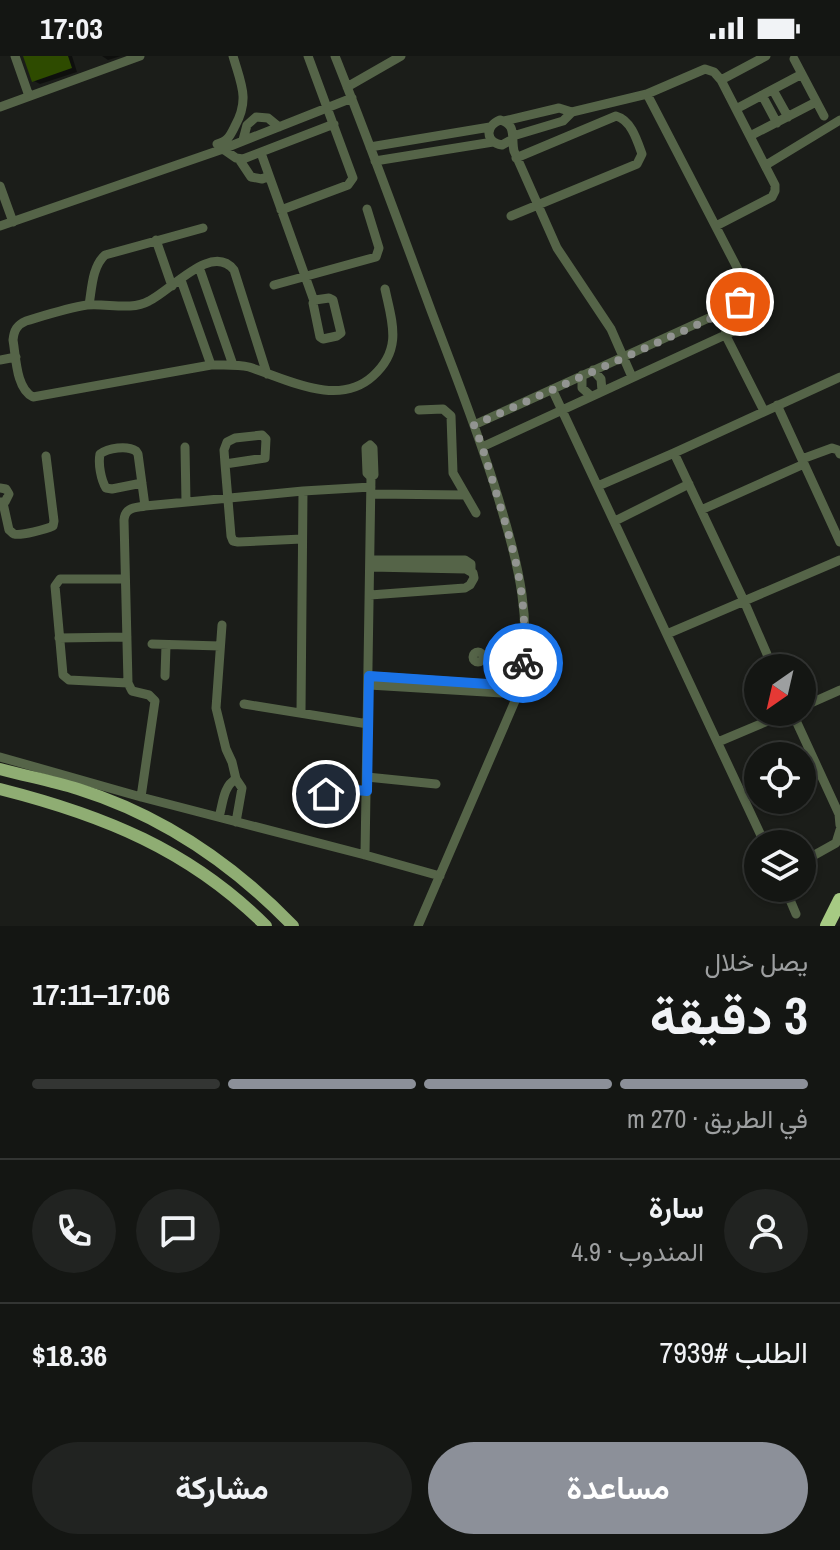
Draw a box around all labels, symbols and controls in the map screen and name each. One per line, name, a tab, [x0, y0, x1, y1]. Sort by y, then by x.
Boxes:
text: 17:03	[40, 8, 103, 48]
pin	[706, 268, 774, 336]
icon: bag	[718, 280, 762, 324]
courier	[483, 623, 563, 703]
icon: bike	[501, 641, 545, 685]
north arrow	[744, 654, 816, 726]
map controls	[744, 654, 816, 902]
button: locate	[744, 742, 816, 814]
pin	[292, 760, 360, 828]
icon: home	[304, 772, 348, 816]
button: layers	[744, 830, 816, 902]
text: يصل خلال	[704, 944, 808, 979]
text: 17:06–17:11	[32, 974, 170, 1014]
text: 3 دقيقة	[650, 980, 808, 1050]
text: في الطريق · 270 m	[627, 1101, 808, 1136]
text: سارة	[649, 1187, 704, 1227]
button: phone	[32, 1189, 116, 1273]
button: chat	[136, 1189, 220, 1273]
button: person	[724, 1189, 808, 1273]
text: المندوب · 4.9	[571, 1234, 704, 1269]
text: الطلب #7939	[659, 1332, 808, 1372]
text: $18.36	[32, 1335, 107, 1375]
button: مشاركة	[32, 1442, 412, 1534]
button: مساعدة	[428, 1442, 808, 1534]

